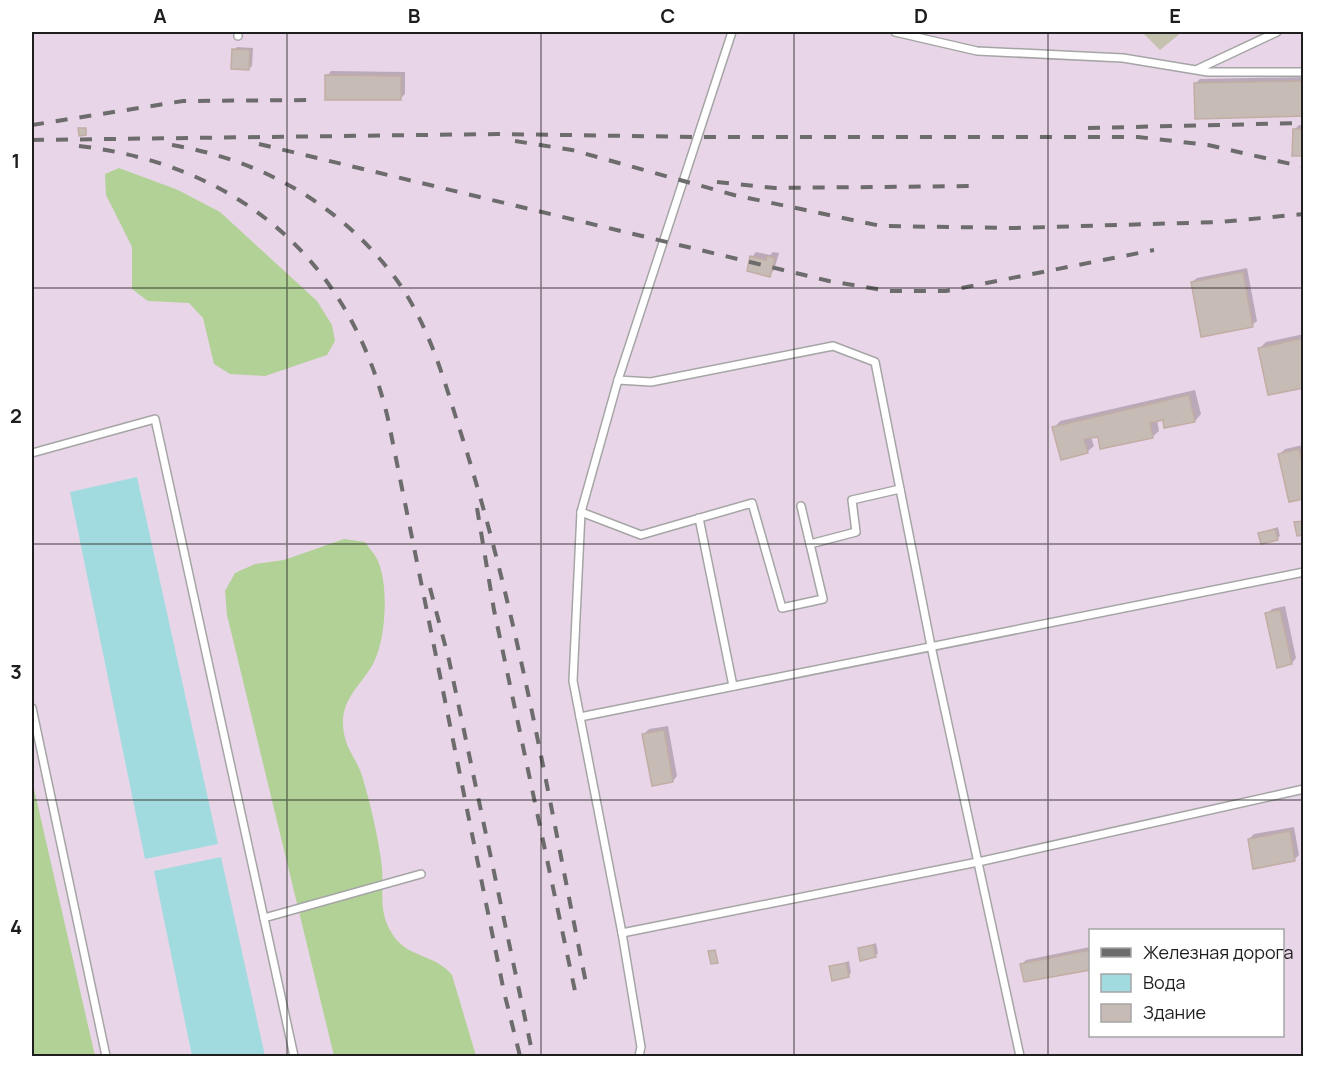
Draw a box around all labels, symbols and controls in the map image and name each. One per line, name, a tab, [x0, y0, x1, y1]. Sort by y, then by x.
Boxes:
text: A	[153, 2, 167, 29]
text: B	[408, 2, 421, 29]
text: C	[661, 2, 675, 29]
text: D	[914, 2, 928, 29]
text: E	[1169, 2, 1181, 29]
text: 1	[12, 147, 20, 174]
text: 2	[10, 402, 22, 429]
text: 3	[10, 658, 22, 685]
text: 4	[10, 913, 22, 940]
legend	[1089, 929, 1284, 1037]
text: Железная дорога	[1143, 940, 1294, 964]
text: Вода	[1143, 970, 1185, 994]
text: Здание	[1143, 1000, 1206, 1024]

